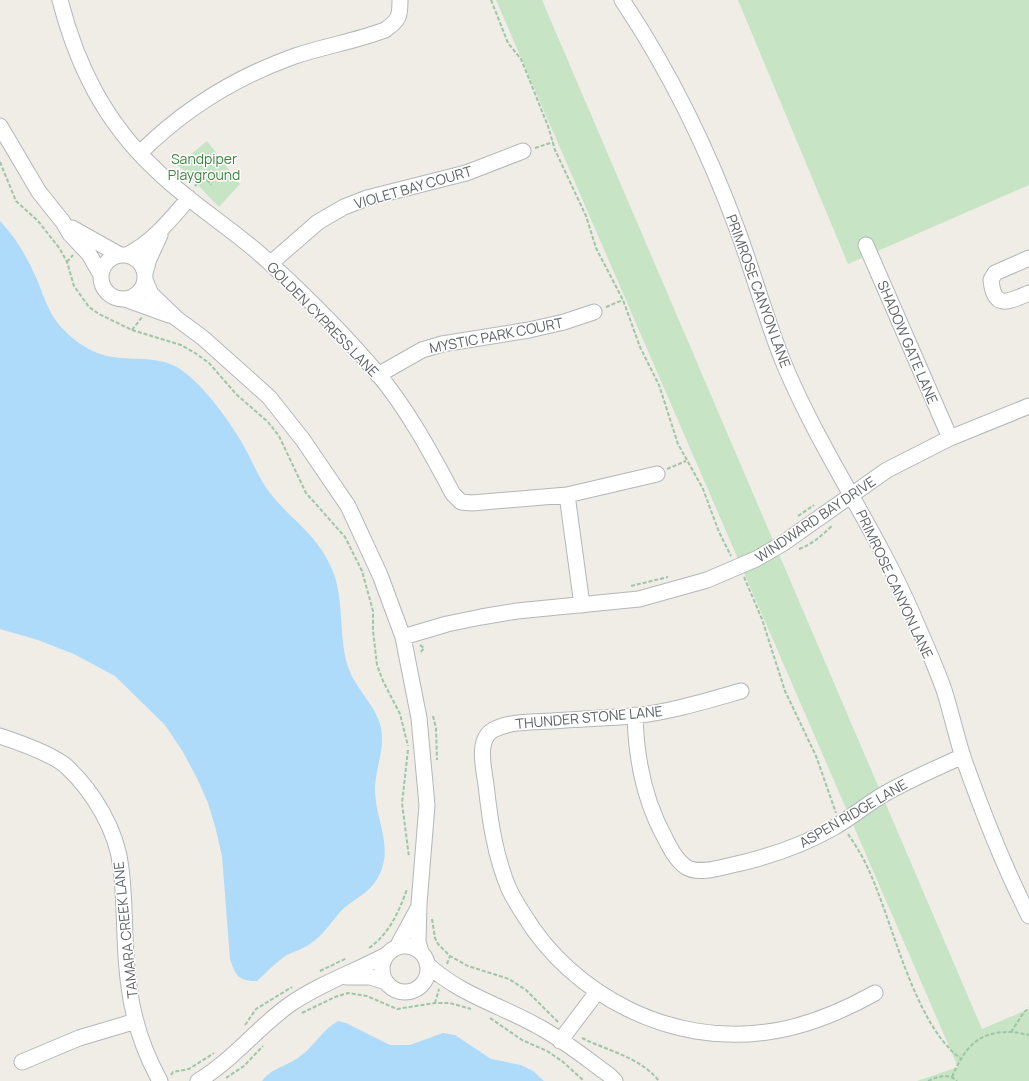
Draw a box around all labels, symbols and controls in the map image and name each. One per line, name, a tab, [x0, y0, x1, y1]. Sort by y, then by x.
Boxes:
park label: Sandpiper Playground	[168, 149, 240, 184]
street label: VIOLET BAY COURT	[352, 161, 475, 213]
street label: PRIMROSE CANYON LANE	[722, 212, 796, 370]
street label: GOLDEN CYPRESS LANE	[263, 257, 383, 381]
street label: SHADOW GATE LANE	[873, 277, 943, 407]
street label: MYSTIC PARK COURT	[428, 313, 565, 357]
street label: WINDWARD BAY DRIVE	[751, 472, 879, 566]
street label: PRIMROSE CANYON LANE	[852, 506, 938, 662]
street label: THUNDER STONE LANE	[515, 701, 663, 733]
street label: ASPEN RIDGE LANE	[796, 774, 910, 852]
street label: TAMARA CREEK LANE	[108, 861, 142, 999]

